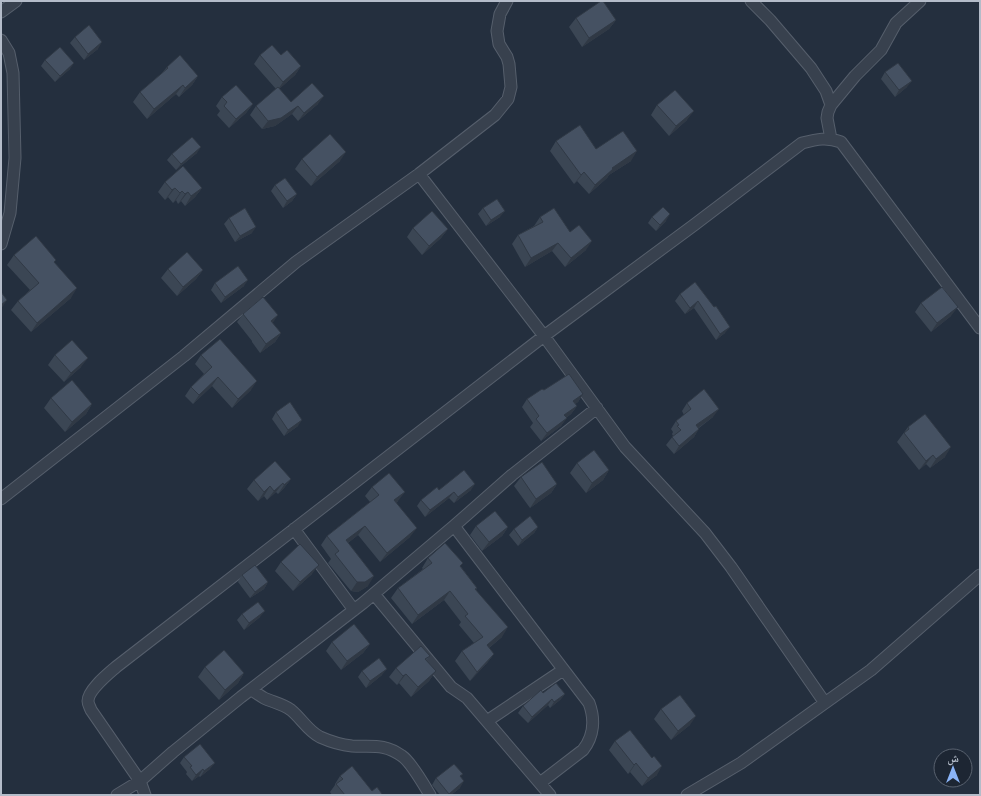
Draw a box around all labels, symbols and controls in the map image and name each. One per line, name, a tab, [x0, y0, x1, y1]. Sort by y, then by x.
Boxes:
north arrow	[933, 748, 973, 788]
text: ش	[947, 751, 959, 766]

